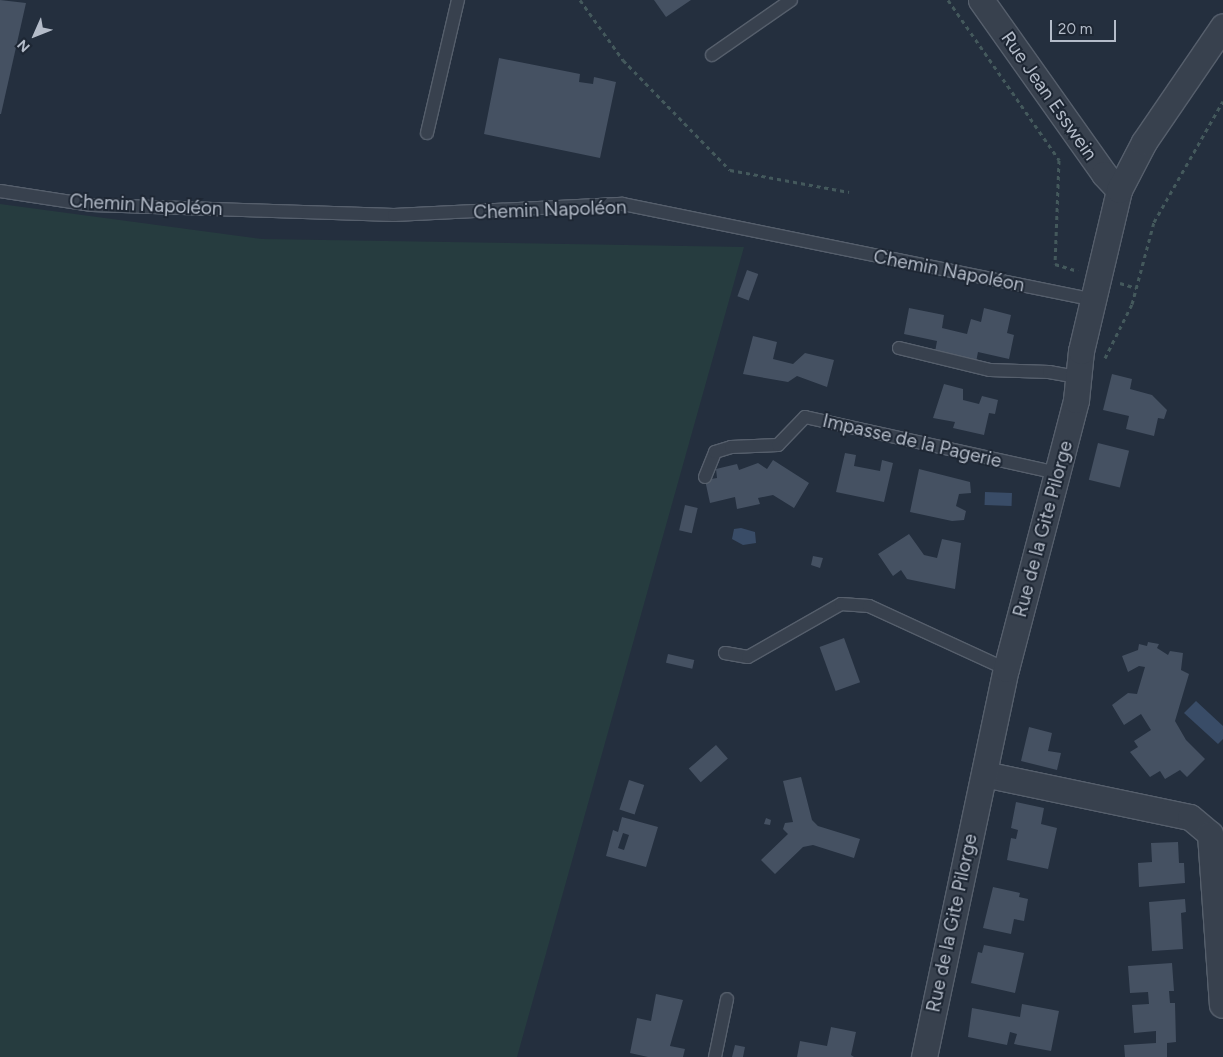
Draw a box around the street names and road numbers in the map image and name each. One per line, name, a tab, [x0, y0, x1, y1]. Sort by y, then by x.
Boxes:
street label: Rue Jean Esswein	[996, 27, 1102, 165]
street label: Chemin Napoléon	[69, 190, 223, 220]
street label: Chemin Napoléon	[473, 196, 627, 224]
street label: Chemin Napoléon	[872, 245, 1026, 297]
street label: Impasse de la Pagerie	[820, 409, 1004, 473]
street label: Rue de la Gite Pilorge	[1008, 438, 1078, 620]
street label: Rue de la Gite Pilorge	[922, 832, 982, 1014]

